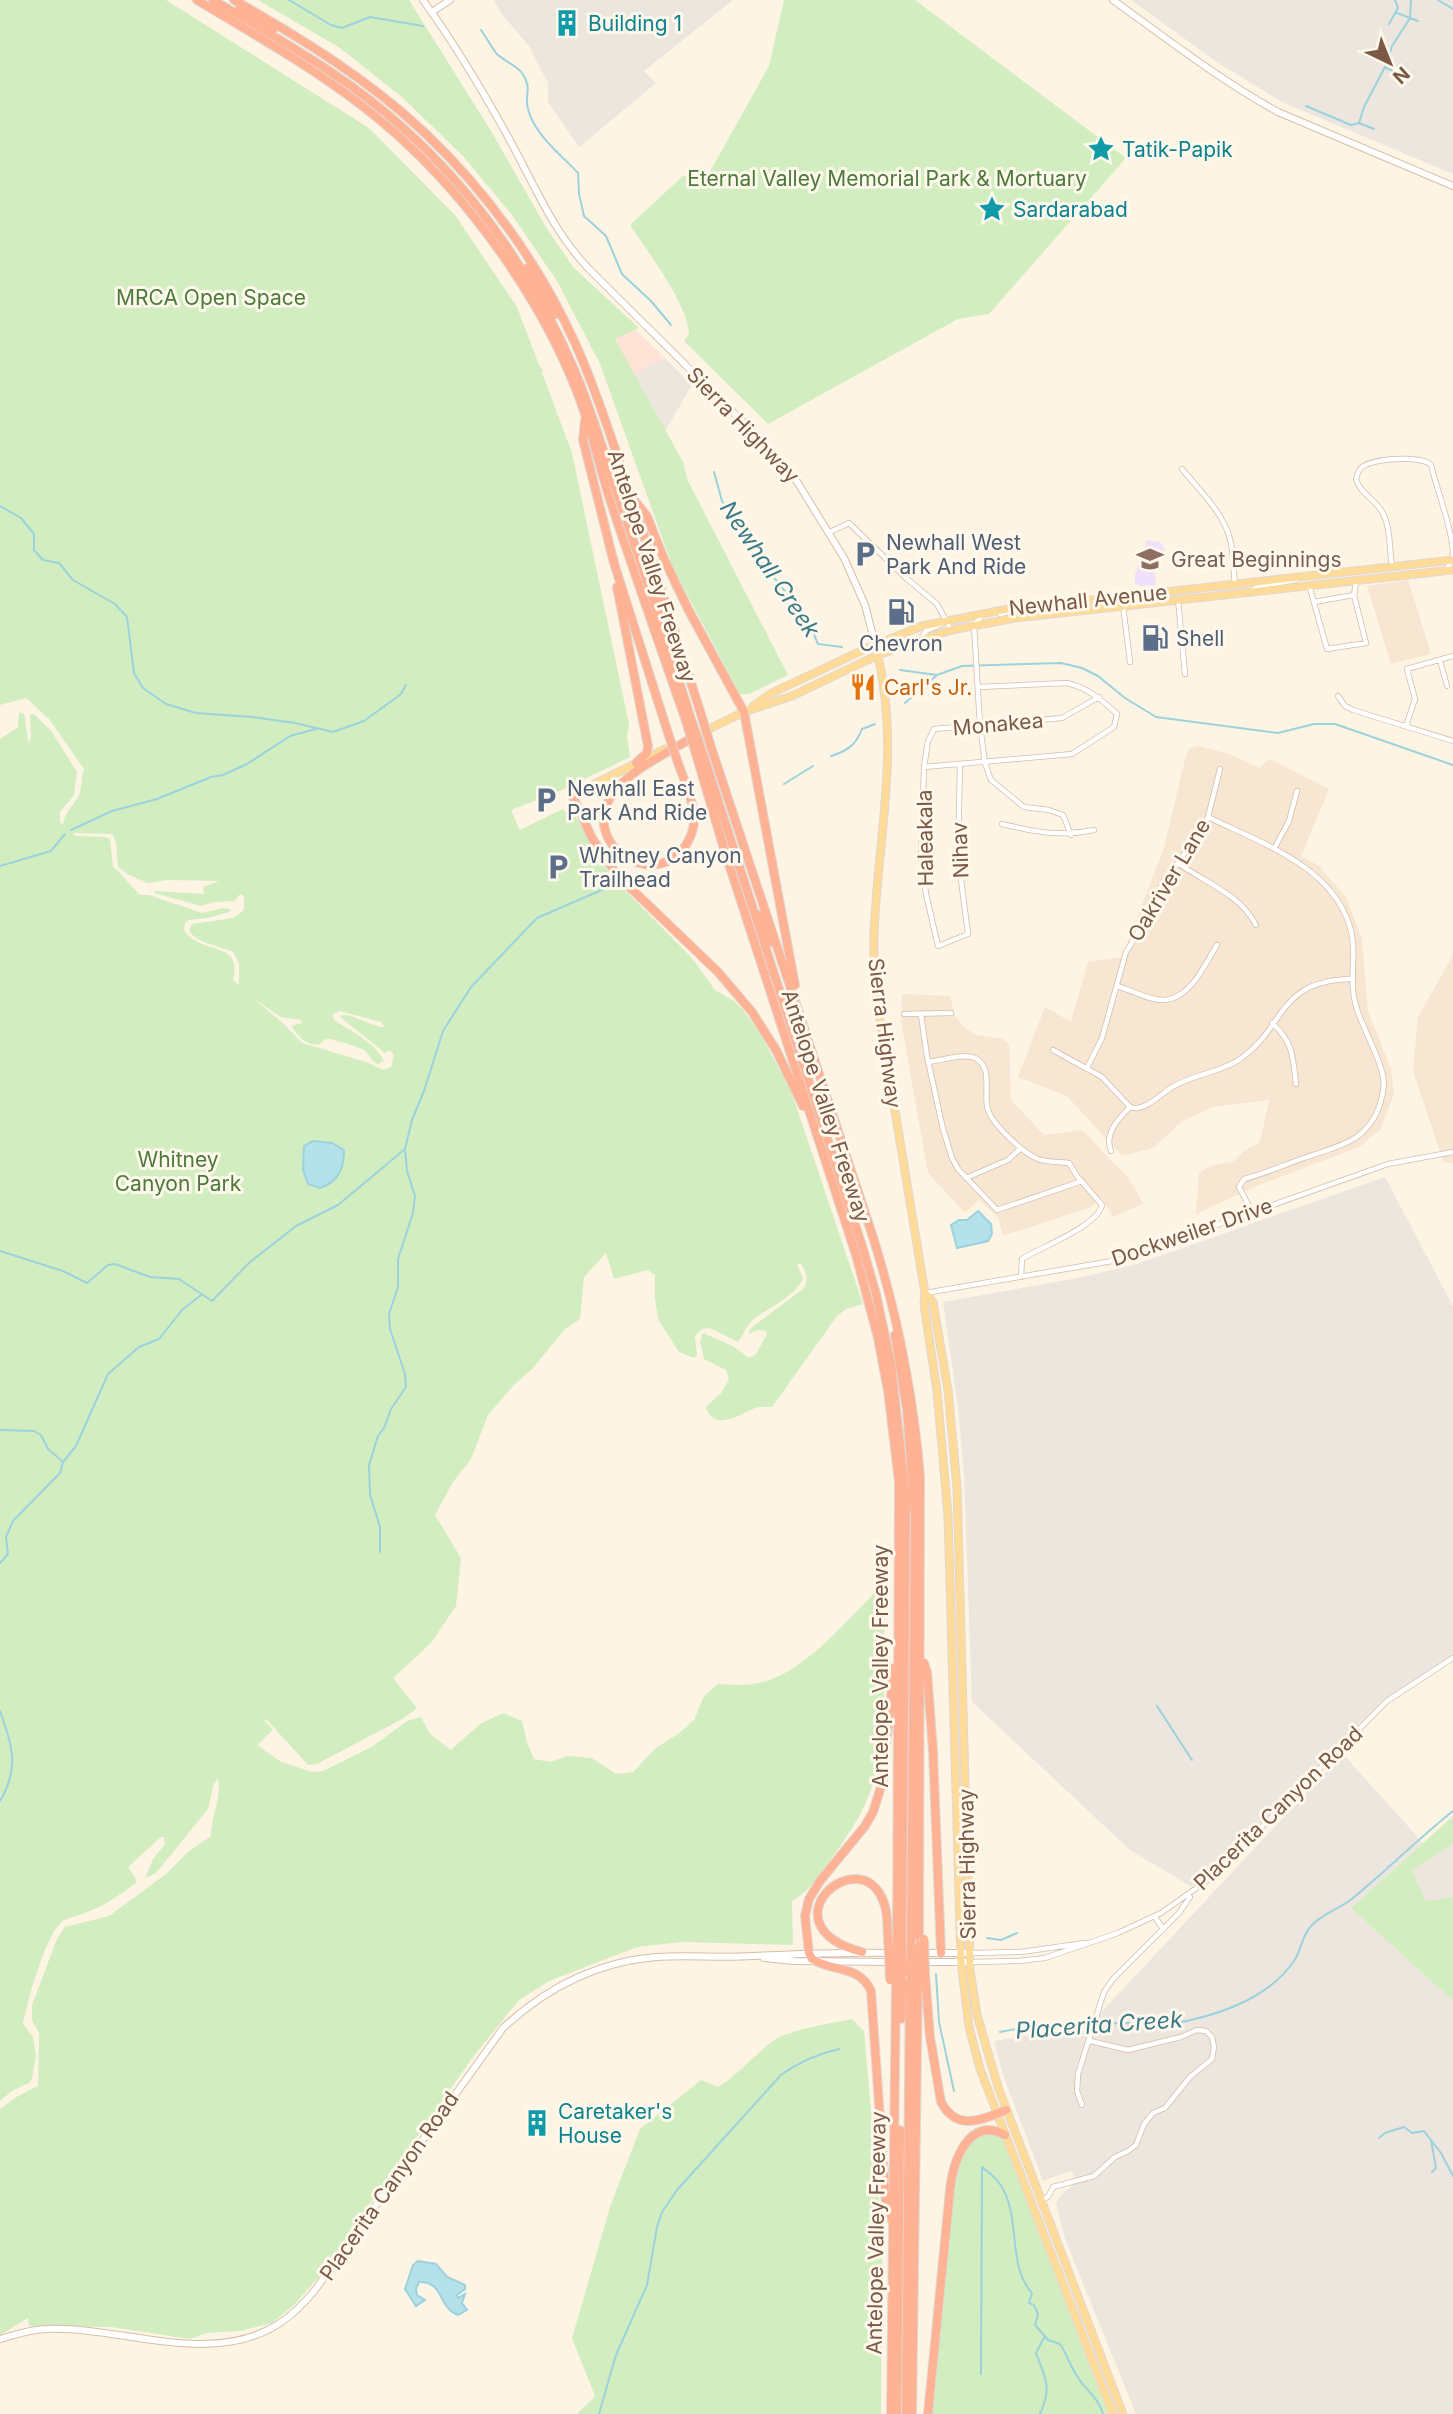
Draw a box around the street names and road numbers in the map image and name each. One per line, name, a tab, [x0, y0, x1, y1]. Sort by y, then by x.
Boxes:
street label: Sierra Highway	[682, 362, 805, 488]
street label: Antelope Valley Freeway	[603, 446, 702, 686]
street label: Newhall Avenue	[1008, 579, 1168, 621]
street label: Monakea	[952, 708, 1044, 740]
street label: Haleakala	[912, 789, 938, 887]
street label: Oakriver Lane	[1123, 814, 1215, 946]
street label: Nihav	[947, 821, 973, 879]
street label: Sierra Highway	[863, 956, 907, 1110]
street label: Antelope Valley Freeway	[777, 986, 876, 1226]
street label: Dockweiler Drive	[1108, 1193, 1276, 1271]
street label: Antelope Valley Freeway	[868, 1544, 893, 1788]
street label: Placerita Canyon Road	[1188, 1721, 1368, 1895]
street label: Sierra Highway	[953, 1788, 981, 1940]
street label: Placerita Canyon Road	[314, 2087, 464, 2285]
street label: Antelope Valley Freeway	[861, 2111, 891, 2355]

